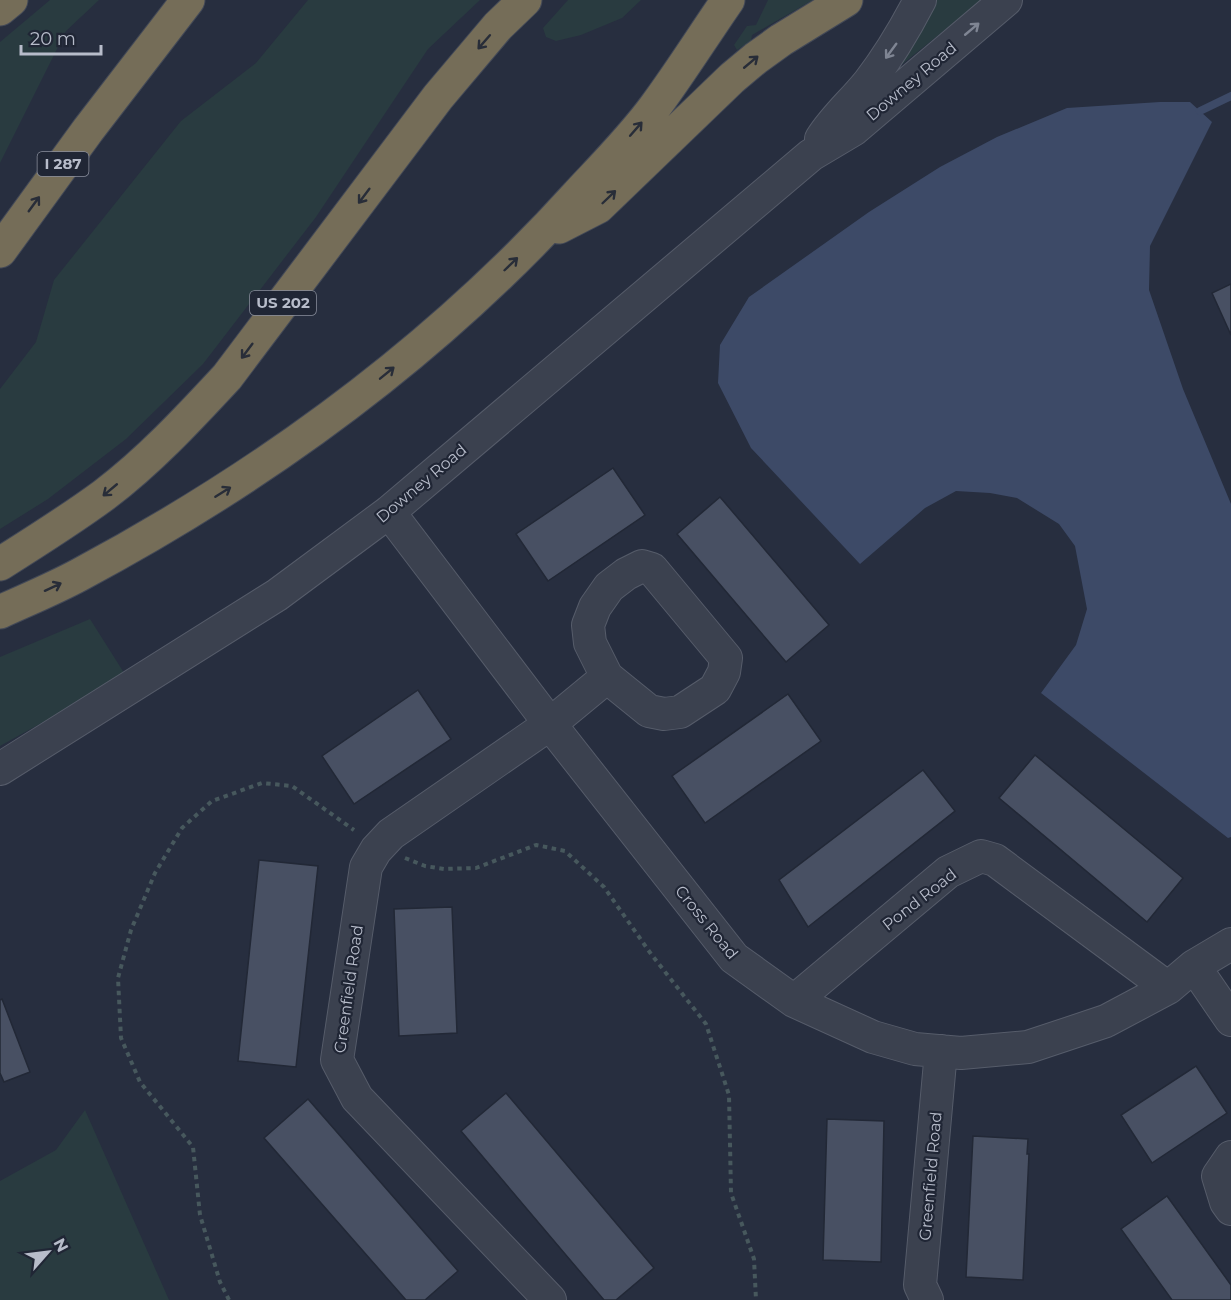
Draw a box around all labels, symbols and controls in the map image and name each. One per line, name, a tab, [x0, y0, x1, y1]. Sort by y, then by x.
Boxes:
scale bar	[21, 18, 100, 56]
one-way arrow	[964, 22, 980, 35]
text: 20 m	[30, 28, 76, 50]
one-way arrow	[477, 34, 491, 49]
street label: Downey Road	[862, 38, 960, 125]
one-way arrow	[885, 42, 897, 58]
one-way arrow	[743, 56, 759, 69]
one-way arrow	[629, 121, 642, 137]
road number: I 287	[38, 152, 88, 176]
one-way arrow	[358, 187, 371, 203]
one-way arrow	[602, 189, 617, 204]
one-way arrow	[28, 196, 41, 212]
one-way arrow	[503, 257, 518, 271]
road number: US 202	[250, 291, 316, 315]
one-way arrow	[240, 343, 253, 359]
one-way arrow	[379, 367, 395, 380]
street label: Downey Road	[372, 440, 470, 527]
one-way arrow	[102, 483, 118, 496]
one-way arrow	[214, 485, 231, 497]
one-way arrow	[44, 581, 62, 592]
street label: Pond Road	[878, 865, 960, 934]
street label: Cross Road	[671, 882, 742, 963]
street label: Greenfield Road	[330, 924, 367, 1054]
street label: Greenfield Road	[915, 1111, 946, 1241]
north arrow	[18, 1222, 78, 1282]
text: N	[49, 1235, 72, 1255]

